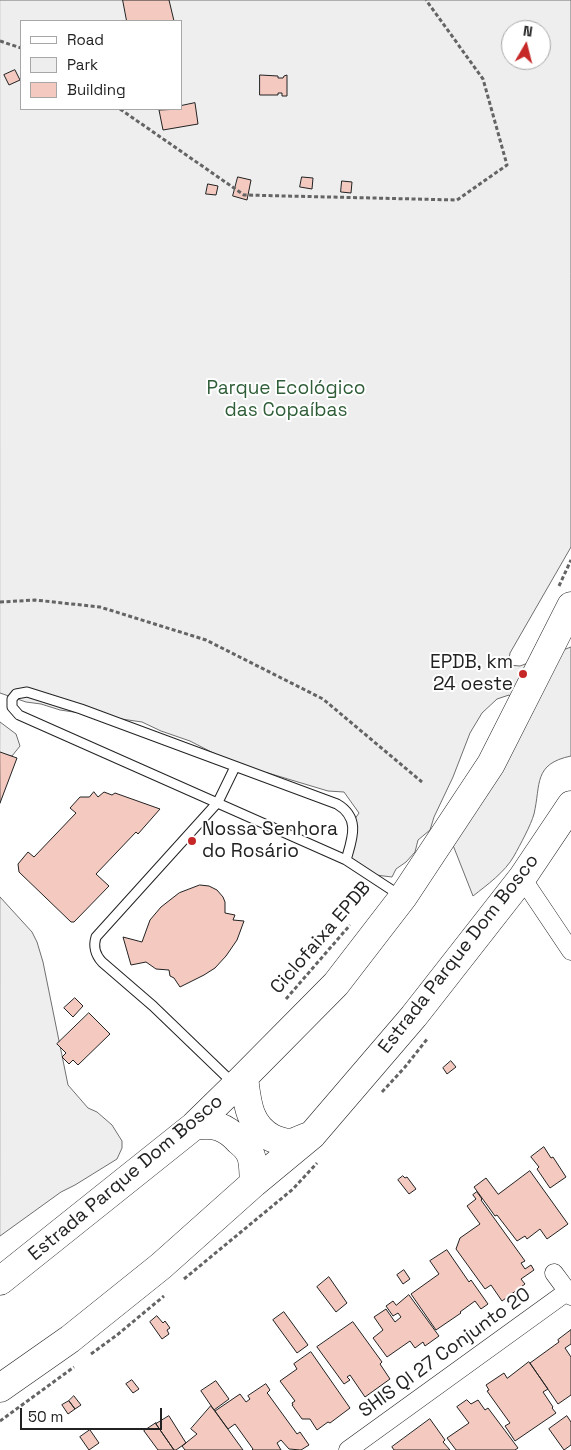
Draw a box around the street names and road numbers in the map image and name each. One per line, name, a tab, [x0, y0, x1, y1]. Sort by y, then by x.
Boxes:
street label: Estrada Parque Dom Bosco	[374, 850, 544, 1058]
street label: Ciclofaixa EPDB	[266, 877, 376, 999]
street label: Estrada Parque Dom Bosco	[24, 1090, 228, 1266]
street label: SHIS QI 27 Conjunto 20	[355, 1283, 535, 1423]

